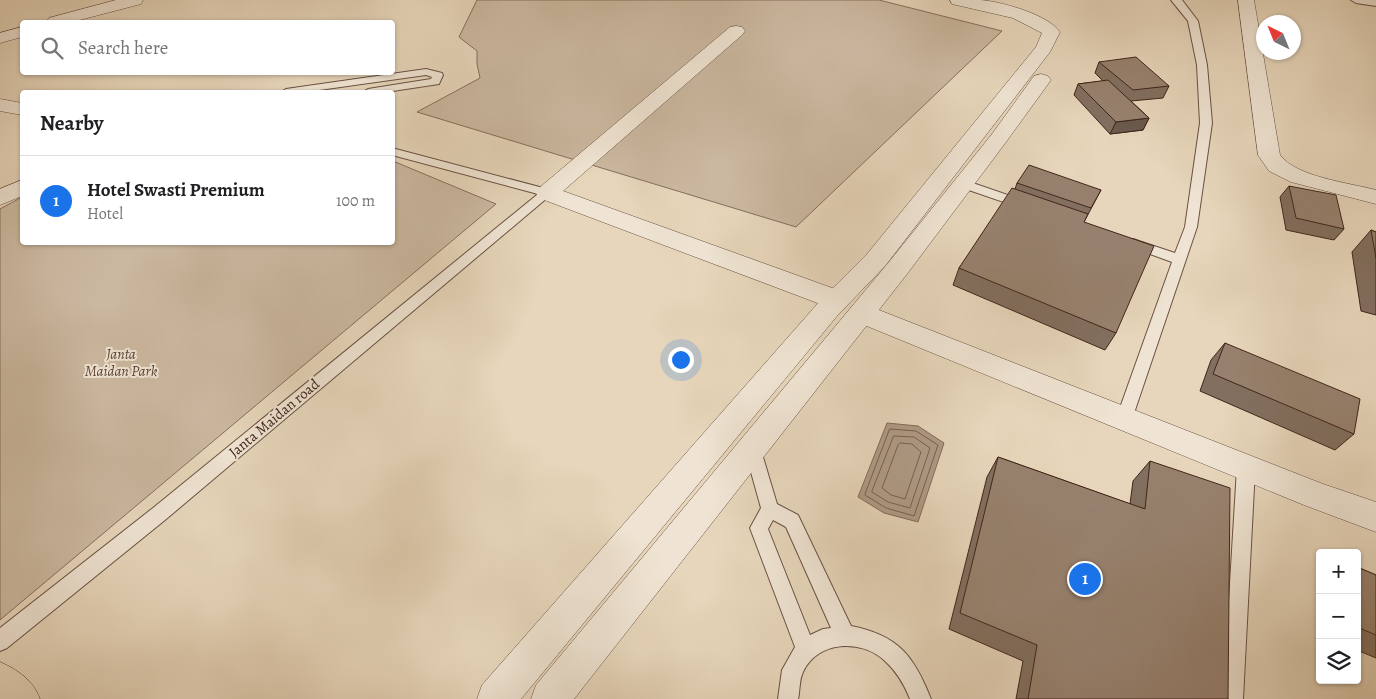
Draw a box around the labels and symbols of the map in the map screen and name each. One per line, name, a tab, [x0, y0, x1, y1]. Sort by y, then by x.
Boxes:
north arrow	[1256, 15, 1301, 60]
park label: Janta Maidan Park	[85, 344, 158, 381]
your location	[668, 347, 694, 373]
street label: Janta Maidan road	[224, 374, 324, 462]
pin: 1	[1069, 560, 1101, 598]

